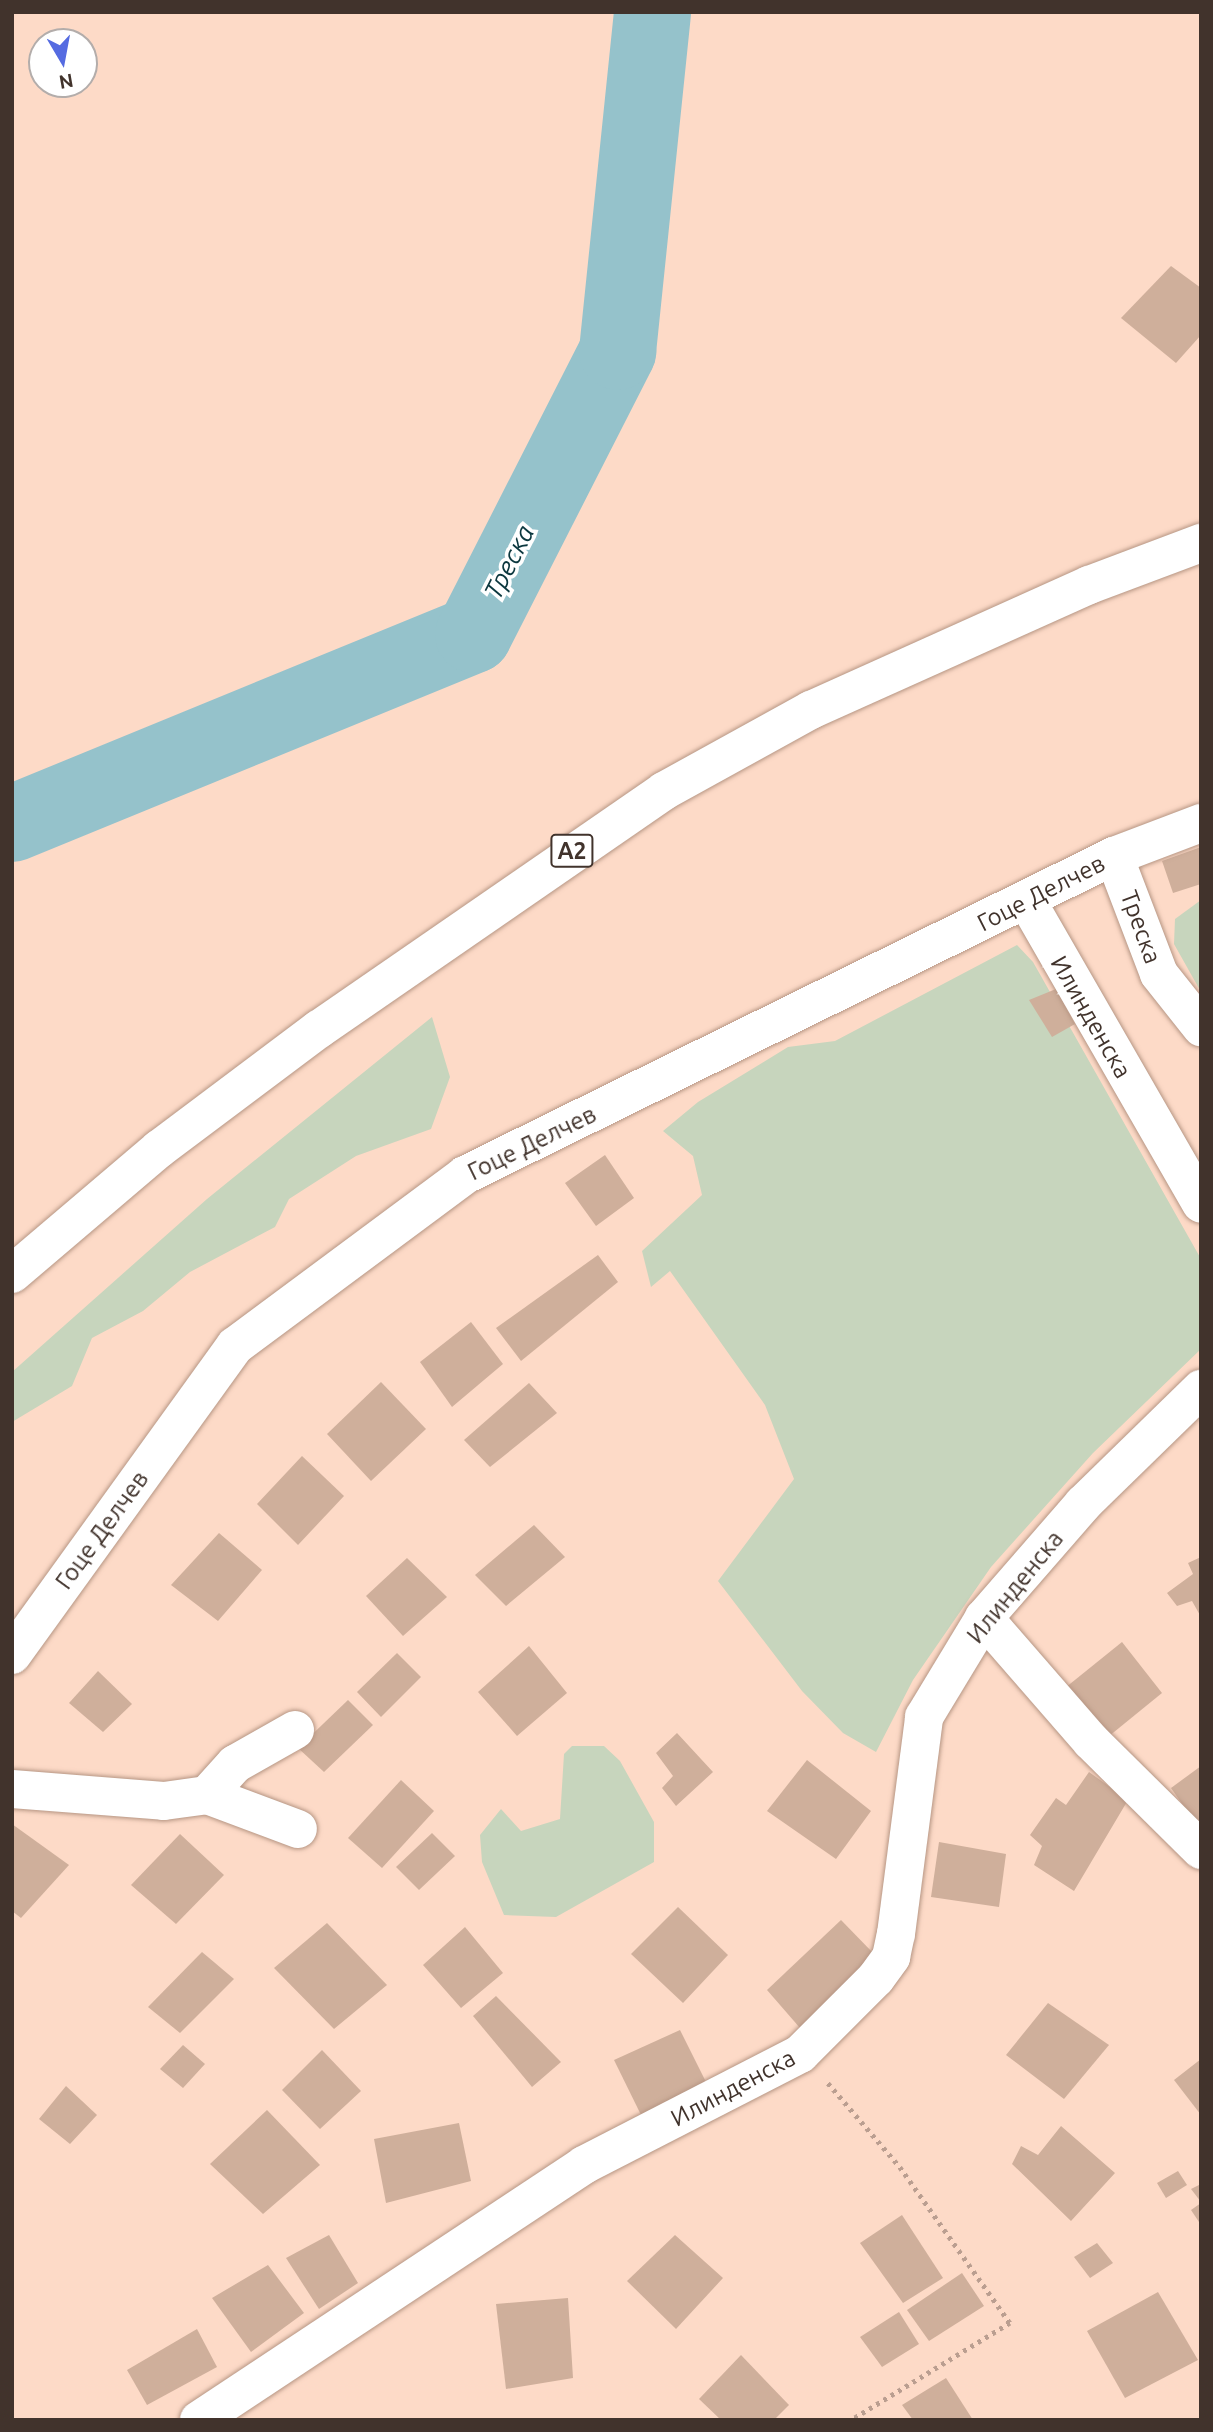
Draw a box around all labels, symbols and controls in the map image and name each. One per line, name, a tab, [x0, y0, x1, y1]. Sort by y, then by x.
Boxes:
north arrow	[28, 28, 98, 98]
text: N	[57, 70, 75, 94]
water label: Треска	[477, 520, 541, 604]
road number: A2	[549, 832, 595, 870]
street label: Гоце Делчев	[972, 849, 1110, 937]
street label: Треска	[1114, 886, 1168, 968]
street label: Илинденска	[1044, 951, 1138, 1083]
street label: Гоце Делчев	[463, 1100, 601, 1186]
street label: Гоце Делчев	[49, 1465, 155, 1595]
street label: Илинденска	[961, 1525, 1069, 1649]
street label: Илинденска	[666, 2043, 800, 2133]

